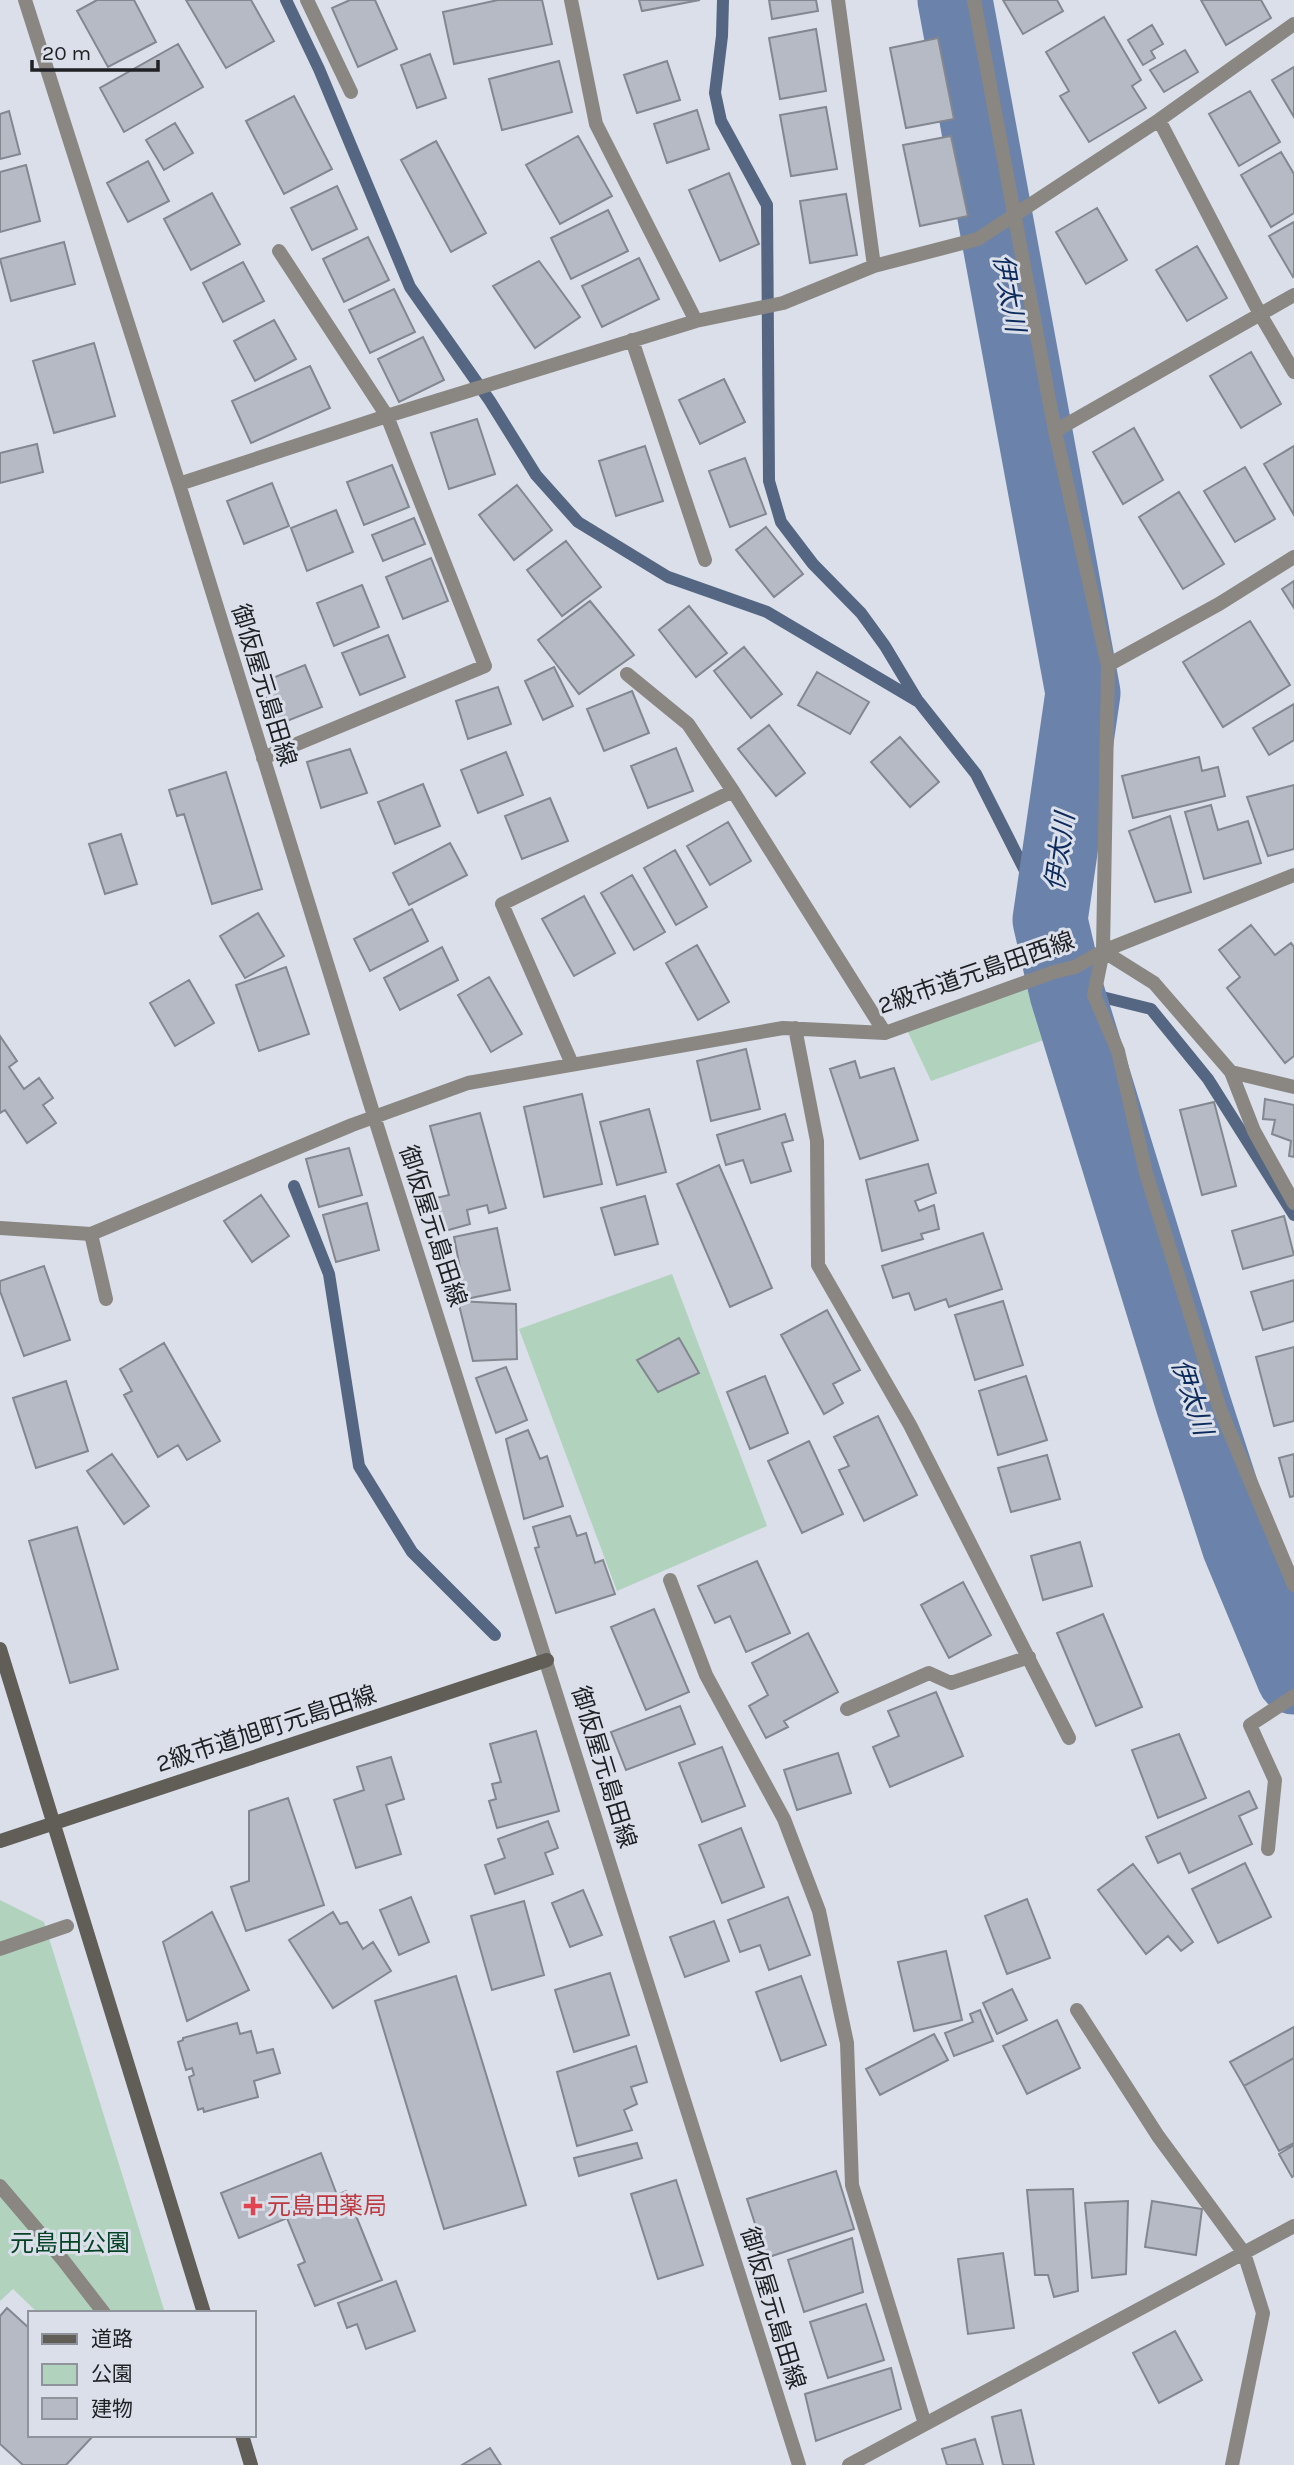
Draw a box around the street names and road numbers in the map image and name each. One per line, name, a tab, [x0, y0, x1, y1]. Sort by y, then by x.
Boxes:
street label: 御仮屋元島田線	[226, 601, 302, 769]
street label: 2級市道元島田西線	[874, 926, 1078, 1020]
street label: 御仮屋元島田線	[394, 1142, 472, 1310]
street label: 2級市道旭町元島田線	[152, 1680, 380, 1778]
street label: 御仮屋元島田線	[566, 1683, 642, 1851]
street label: 御仮屋元島田線	[735, 2224, 811, 2392]

